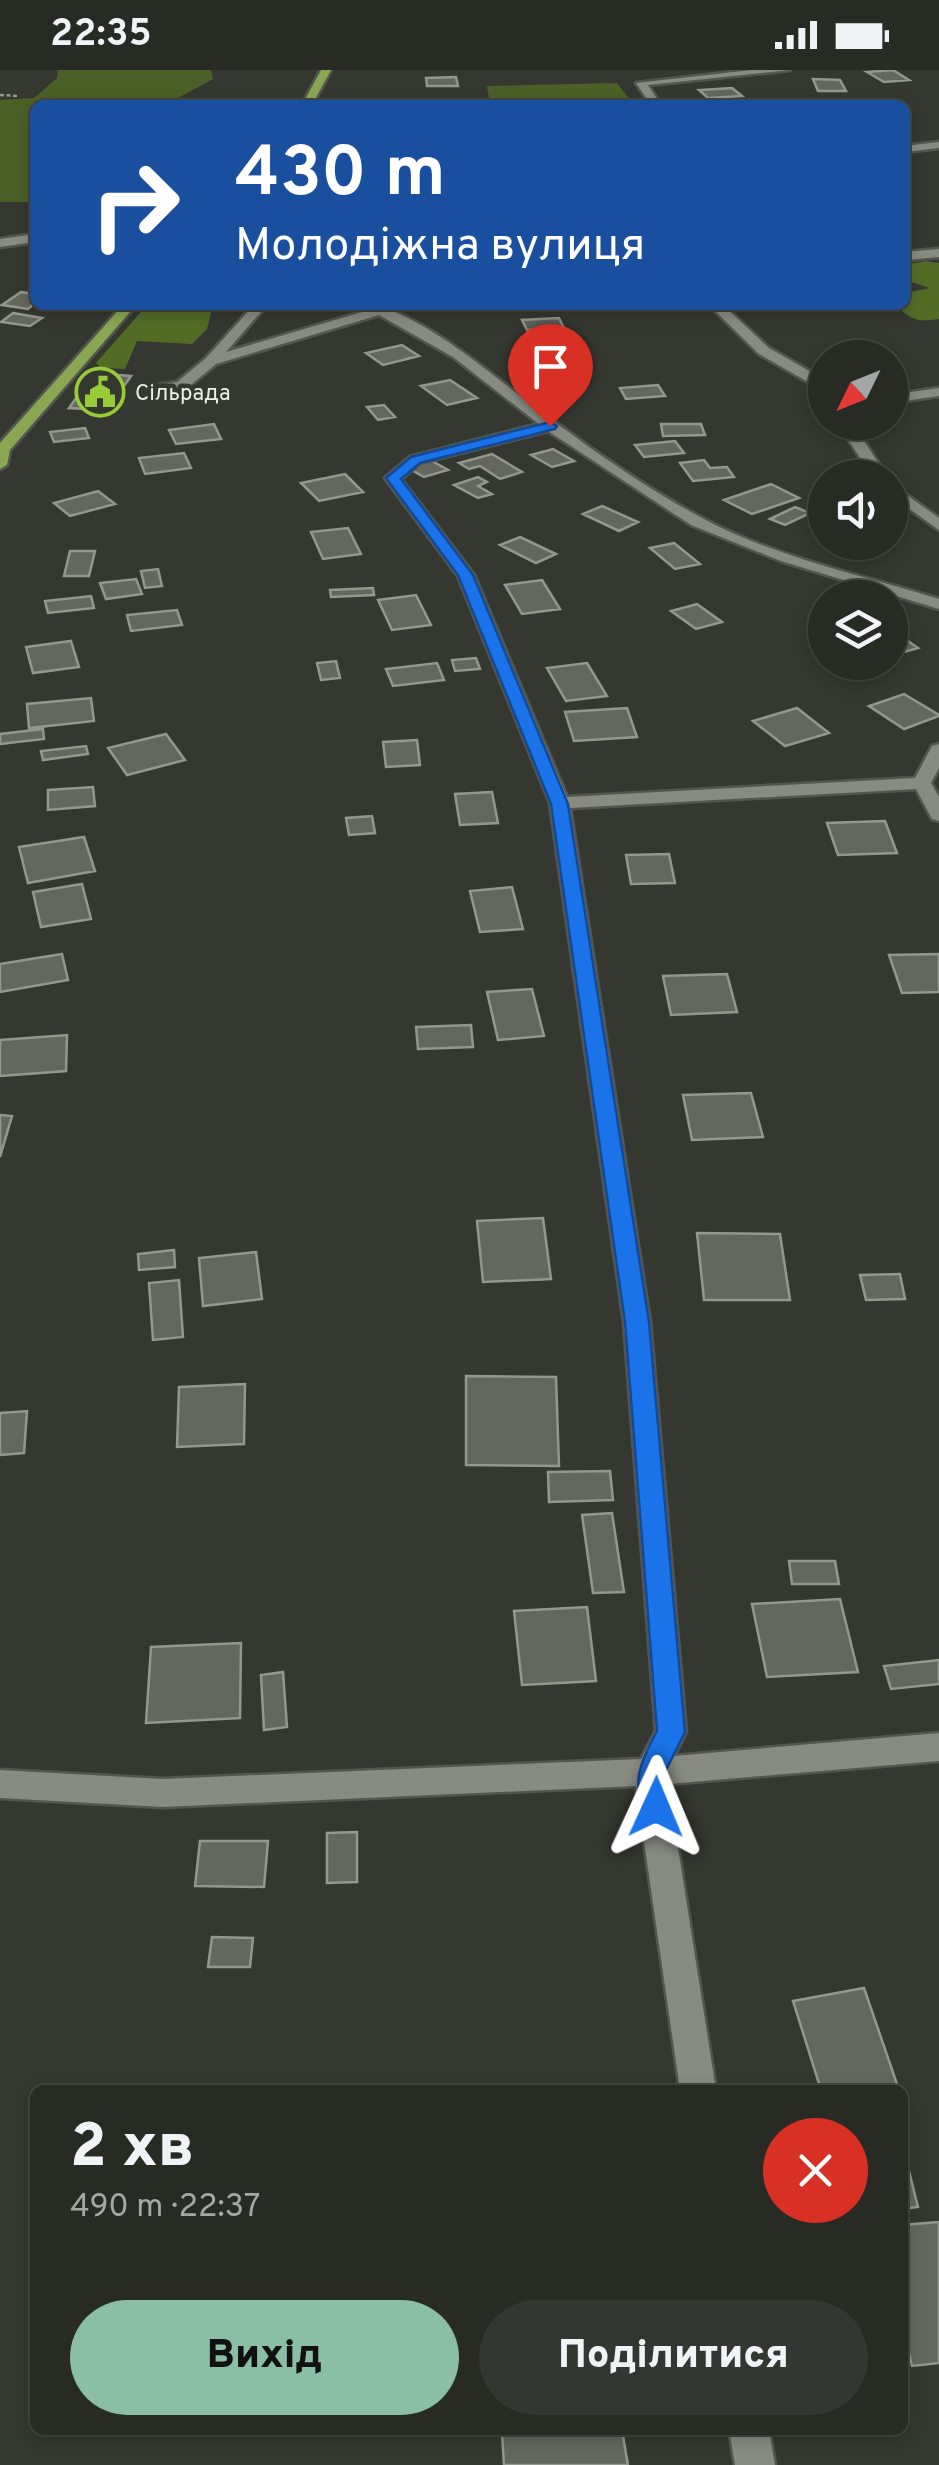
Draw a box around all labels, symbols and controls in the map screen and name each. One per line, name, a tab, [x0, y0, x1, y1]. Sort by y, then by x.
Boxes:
text: 22:35	[50, 11, 152, 60]
text: 430 m	[235, 132, 446, 221]
icon: right	[70, 140, 200, 270]
text: Молодіжна вулиця	[235, 219, 645, 276]
pin	[508, 324, 593, 427]
icon: arrive	[523, 339, 578, 394]
north arrow	[808, 340, 908, 440]
map controls	[808, 340, 908, 680]
public building icon: Сільрада	[74, 366, 126, 418]
place label: Сільрада	[135, 381, 231, 408]
button: sound	[808, 460, 908, 560]
button: layers	[808, 580, 908, 680]
position arrow	[604, 1755, 708, 1859]
text: 2 хв	[70, 2112, 194, 2188]
button: close	[763, 2118, 868, 2223]
text: 490 m · 22:37	[70, 2188, 260, 2228]
button: Вихід	[70, 2300, 459, 2415]
button: Поділитися	[479, 2300, 868, 2415]

